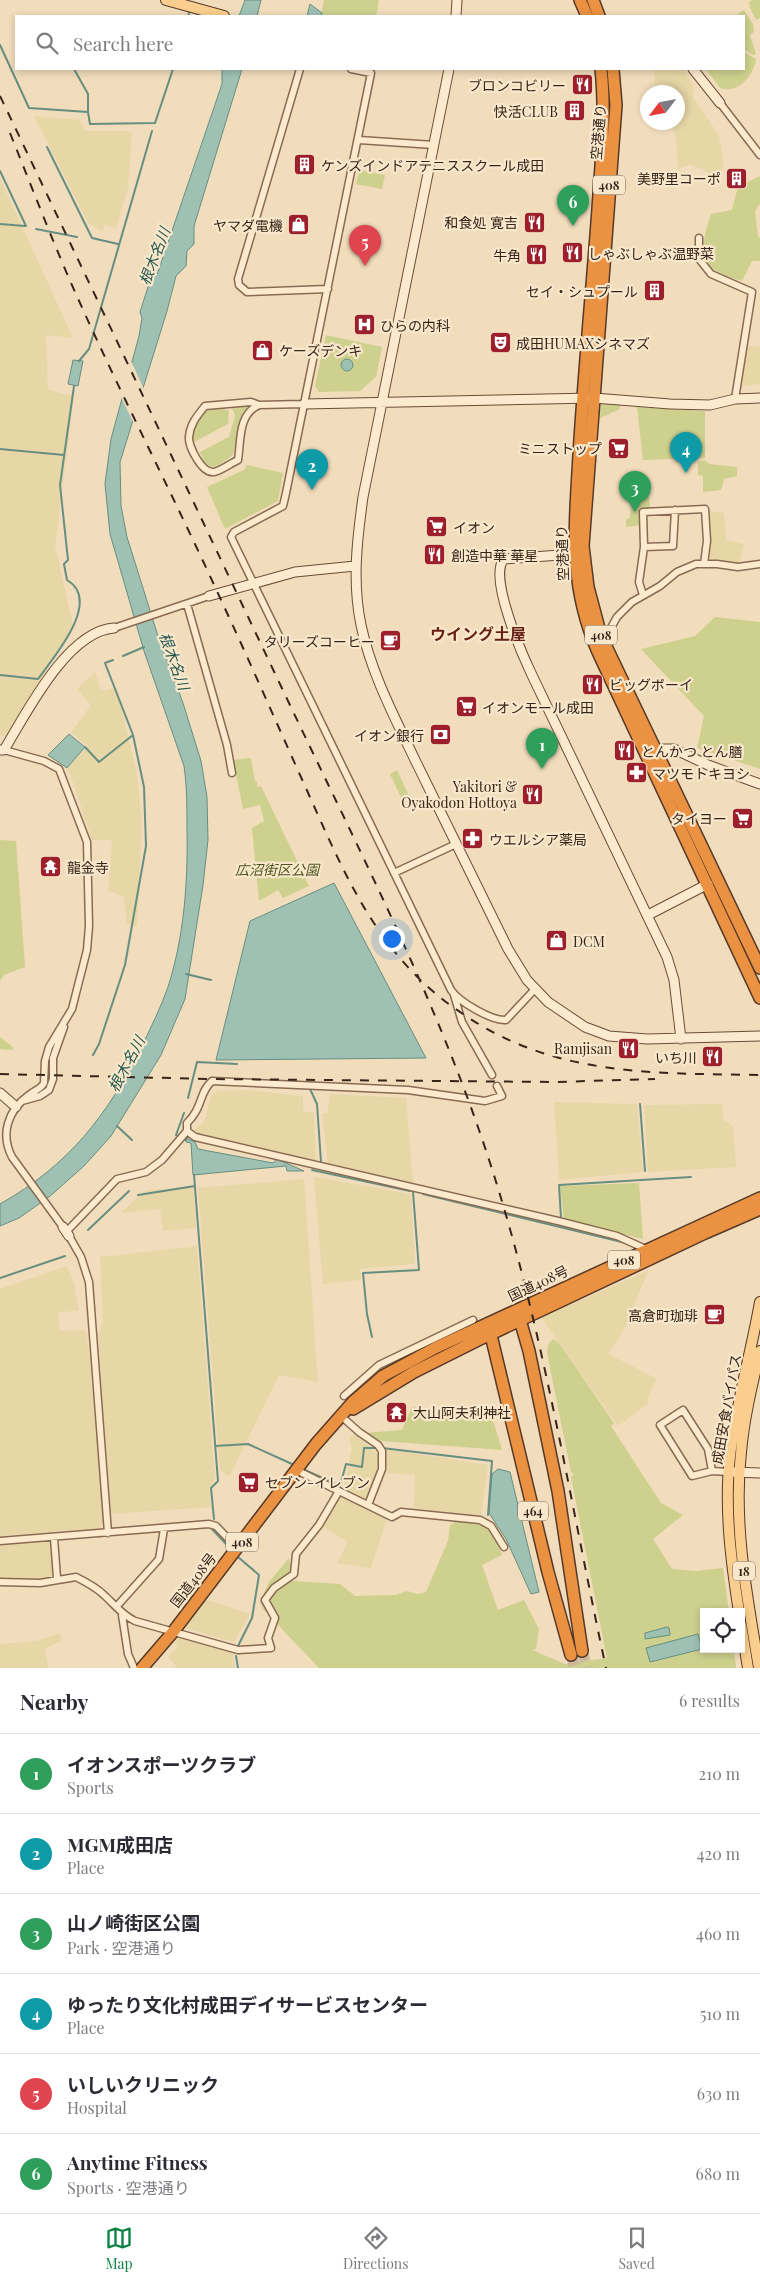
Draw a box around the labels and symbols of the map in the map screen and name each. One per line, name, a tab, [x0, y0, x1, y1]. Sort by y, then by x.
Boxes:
restaurant icon: ブロンコビリー	[570, 73, 594, 97]
place label: ブロンコビリー	[468, 76, 566, 95]
north arrow	[640, 85, 685, 130]
building icon: 快活CLUB	[562, 99, 586, 123]
place label: 快活CLUB	[494, 102, 558, 121]
street label: 空港通り	[586, 103, 610, 161]
building icon: ケンズインドアテニススクール成田	[293, 153, 317, 177]
place label: ケンズインドアテニススクール成田	[321, 156, 544, 175]
building icon: 美野里コーポ	[725, 166, 749, 190]
place label: 美野里コーポ	[637, 169, 721, 188]
road number: 408	[593, 176, 625, 194]
pin: 6	[557, 185, 589, 226]
restaurant icon: 和食処 寛吉	[522, 210, 546, 234]
shop icon: ヤマダ電機	[287, 213, 311, 237]
place label: 和食処 寛吉	[445, 213, 518, 232]
place label: ヤマダ電機	[213, 216, 283, 235]
water label: 根木名川	[134, 223, 175, 288]
pin: 5	[349, 225, 381, 266]
restaurant icon: しゃぶしゃぶ温野菜	[560, 241, 584, 265]
restaurant icon: 牛角	[525, 243, 549, 267]
place label: しゃぶしゃぶ温野菜	[588, 244, 714, 263]
place label: 牛角	[493, 246, 521, 265]
building icon: セイ・シュプール	[642, 279, 666, 303]
place label: セイ・シュプール	[526, 282, 638, 301]
hospital icon: ひらの内科	[352, 313, 376, 337]
place label: ひらの内科	[380, 316, 450, 335]
theatre icon: 成田HUMAXシネマズ	[488, 331, 512, 355]
place label: 成田HUMAXシネマズ	[516, 334, 650, 353]
shop icon: ケーズデンキ	[251, 338, 275, 362]
place label: ケーズデンキ	[279, 341, 362, 360]
pin: 4	[670, 432, 702, 473]
supermarket icon: ミニストップ	[606, 436, 630, 460]
place label: ミニストップ	[518, 439, 602, 458]
pin: 2	[296, 449, 328, 490]
pin: 3	[619, 471, 651, 512]
supermarket icon: イオン	[425, 515, 449, 539]
place label: イオン	[453, 518, 495, 537]
street label: 空港通り	[552, 525, 572, 581]
restaurant icon: 創造中華 華星	[423, 543, 447, 567]
place label: 創造中華 華星	[451, 546, 539, 565]
district label: ウイング土屋	[430, 623, 526, 644]
road number: 408	[585, 626, 617, 644]
water label: 根木名川	[155, 629, 195, 694]
cafe icon: タリーズコーヒー	[379, 629, 403, 653]
place label: タリーズコーヒー	[264, 632, 375, 651]
restaurant icon: ビッグボーイ	[581, 672, 605, 696]
place label: ビッグボーイ	[609, 675, 693, 694]
supermarket icon: イオンモール成田	[454, 695, 478, 719]
place label: イオンモール成田	[482, 698, 594, 717]
bank icon: イオン銀行	[428, 723, 452, 747]
place label: イオン銀行	[354, 726, 424, 745]
pin: 1	[526, 728, 558, 769]
restaurant icon: とんかつ とん膳	[613, 739, 637, 763]
place label: とんかつ とん膳	[641, 742, 743, 761]
pharmacy icon: マツモトキヨシ	[624, 761, 648, 785]
place label: マツモトキヨシ	[652, 764, 750, 783]
place label: Yakitori & Oyakodon Hottoya	[401, 777, 517, 812]
restaurant icon: Yakitori & Oyakodon Hottoya	[521, 782, 545, 806]
supermarket icon: タイヨー	[731, 806, 755, 830]
place label: タイヨー	[671, 809, 727, 828]
pharmacy icon: ウエルシア薬局	[461, 827, 485, 851]
place label: ウエルシア薬局	[489, 830, 587, 849]
temple icon: 龍金寺	[39, 855, 63, 879]
place label: 龍金寺	[67, 858, 109, 877]
park label: 広沼街区公園	[235, 860, 321, 879]
your location	[379, 926, 405, 952]
shop icon: DCM	[545, 929, 569, 953]
place label: DCM	[573, 932, 605, 951]
water label: 根木名川	[103, 1031, 150, 1095]
restaurant icon: Ramjisan	[616, 1036, 640, 1060]
place label: Ramjisan	[554, 1039, 613, 1058]
restaurant icon: いち川	[701, 1045, 725, 1069]
place label: いち川	[655, 1048, 697, 1067]
road number: 408	[608, 1250, 640, 1270]
street label: 国道408号	[505, 1261, 571, 1305]
cafe icon: 高倉町珈琲	[702, 1303, 726, 1327]
place label: 高倉町珈琲	[628, 1306, 698, 1325]
street label: 成田安食バイパス	[707, 1352, 745, 1466]
temple icon: 大山阿夫利神社	[385, 1400, 409, 1424]
place label: 大山阿夫利神社	[413, 1403, 511, 1422]
supermarket icon: セブン-イレブン	[237, 1470, 261, 1494]
place label: セブン-イレブン	[265, 1473, 370, 1492]
road number: 464	[518, 1502, 548, 1520]
road number: 408	[226, 1532, 258, 1551]
street label: 国道408号	[166, 1549, 220, 1611]
road number: 18	[733, 1562, 755, 1580]

